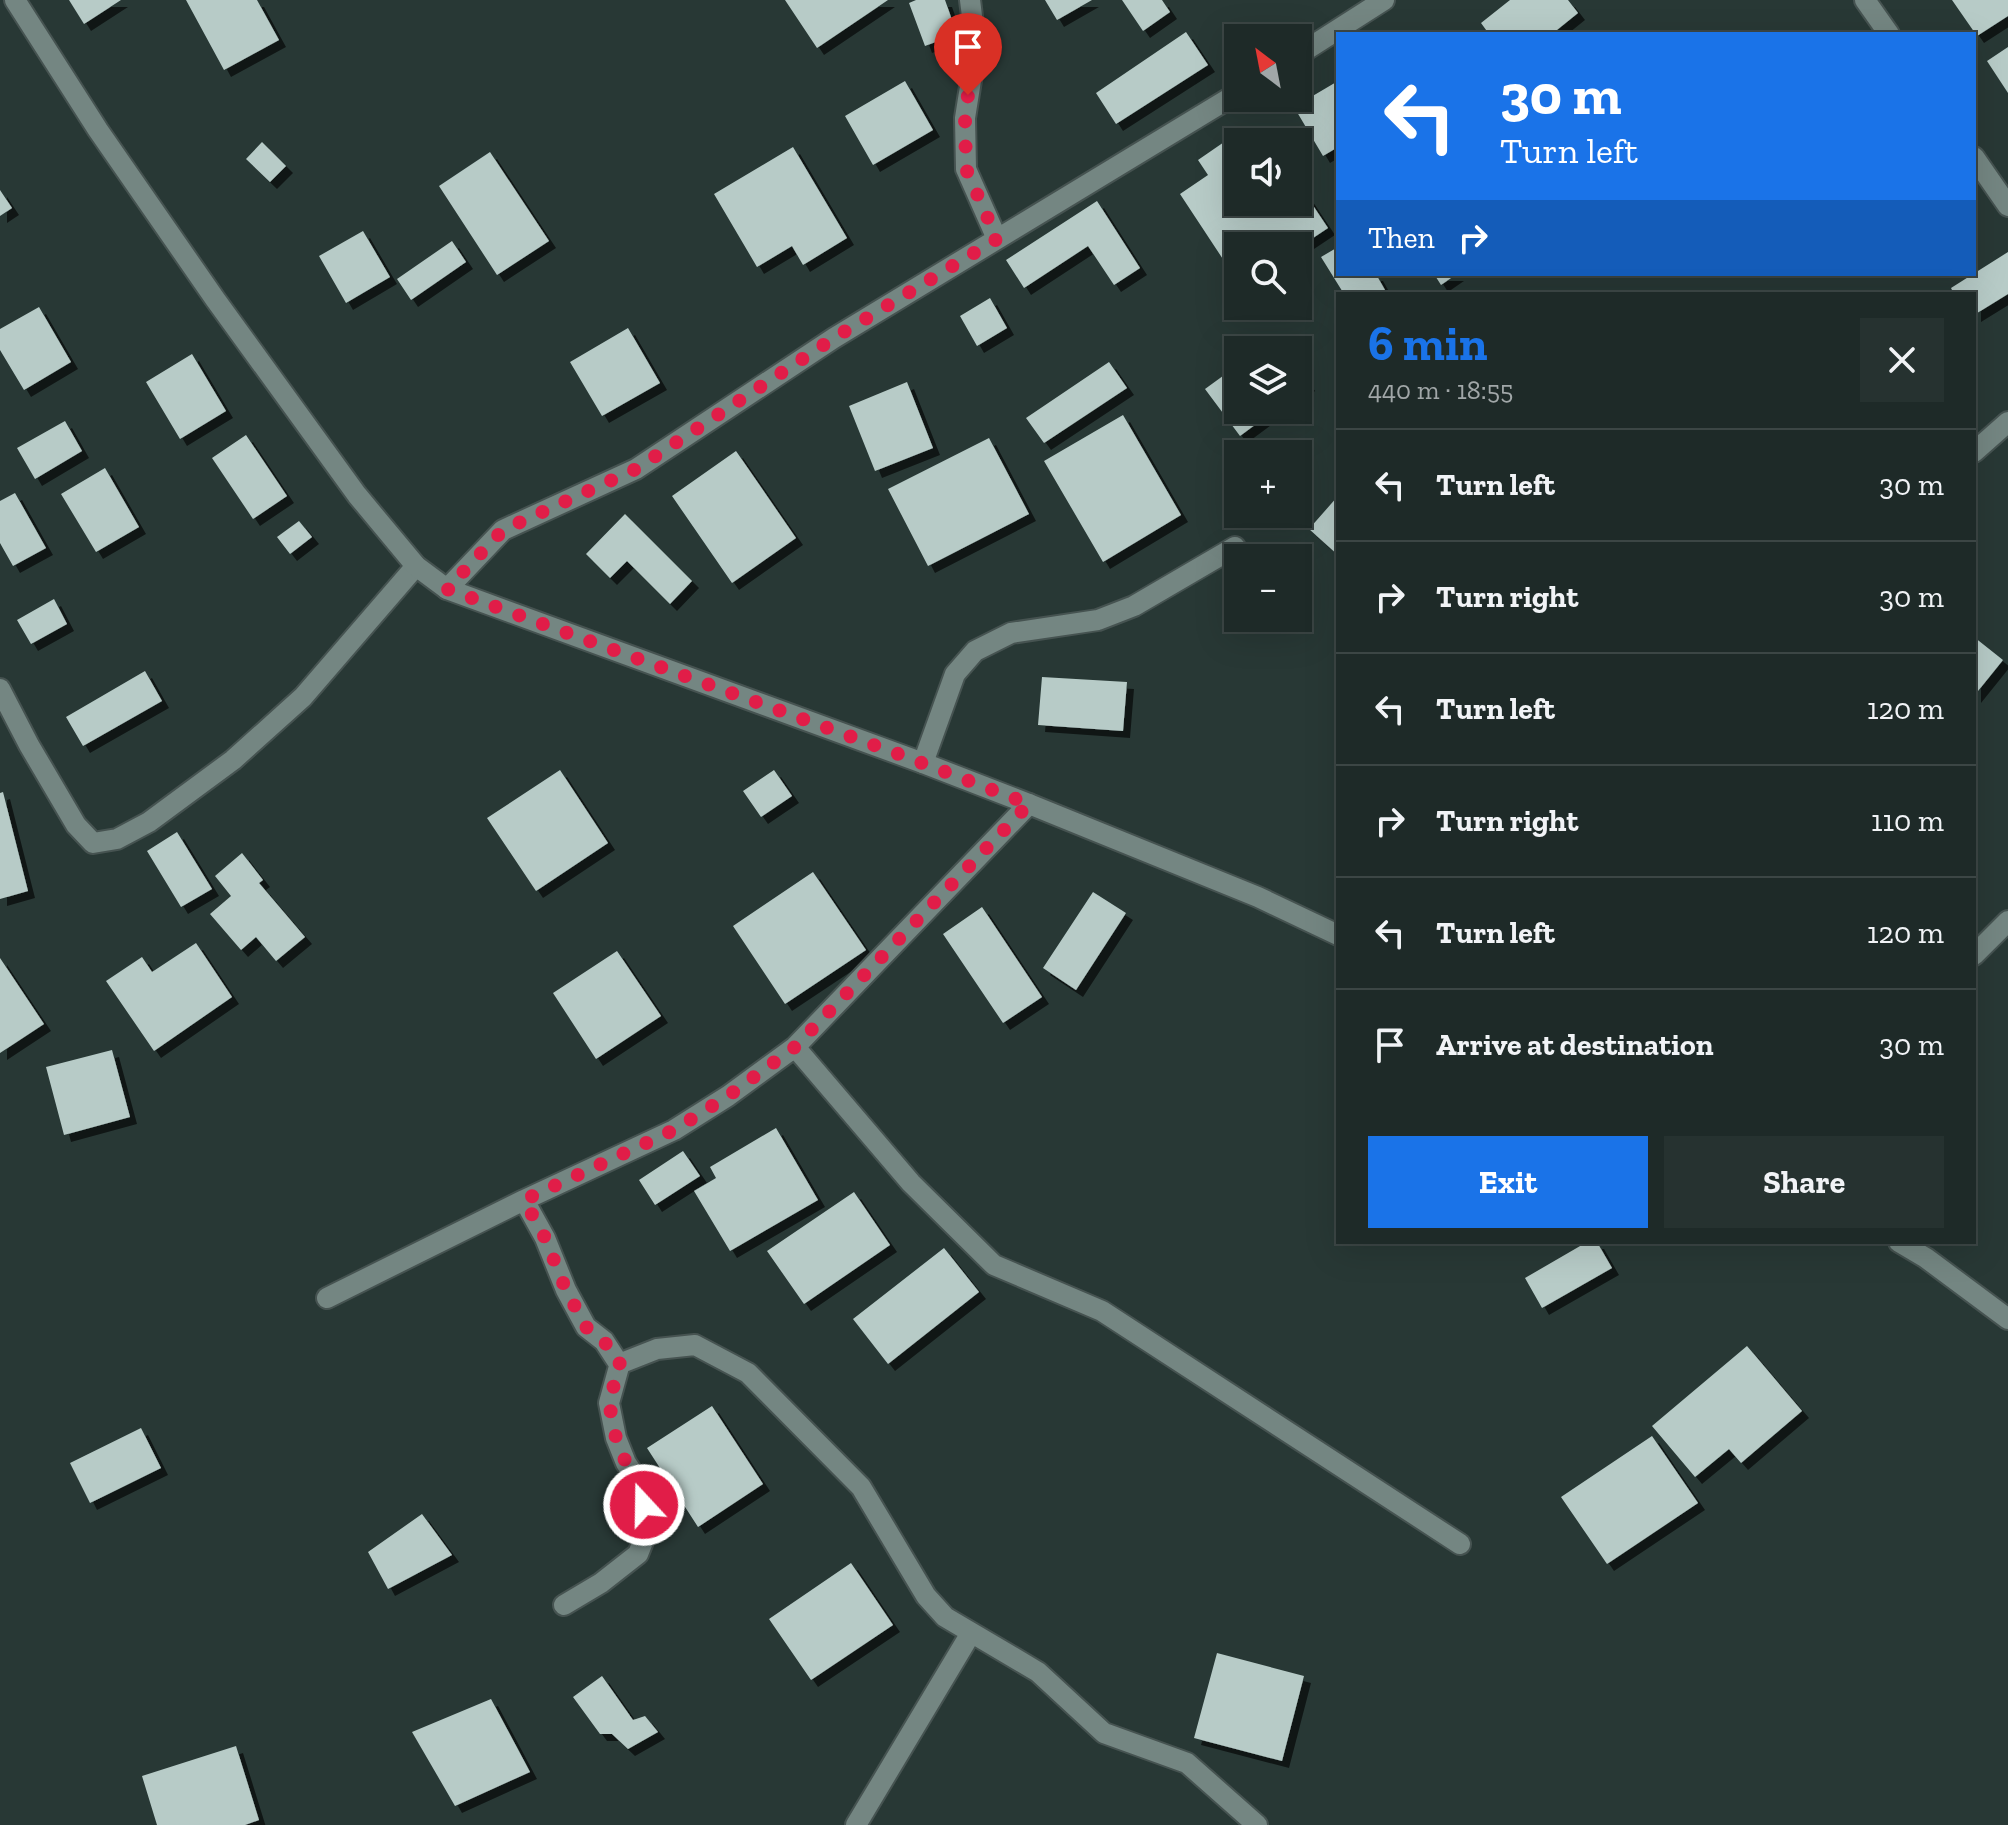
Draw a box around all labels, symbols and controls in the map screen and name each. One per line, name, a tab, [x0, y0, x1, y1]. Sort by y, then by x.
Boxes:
pin	[934, 13, 1002, 95]
north arrow	[1224, 24, 1312, 112]
map controls	[1224, 24, 1312, 632]
icon: arrive	[946, 25, 990, 69]
text: 30 m	[1500, 61, 1622, 128]
icon: left	[1368, 64, 1472, 168]
button: sound	[1224, 128, 1312, 216]
text: Turn left	[1500, 129, 1638, 172]
icon: right	[1451, 216, 1495, 260]
text: Then	[1368, 220, 1435, 256]
button: search	[1224, 232, 1312, 320]
text: 6 min	[1368, 315, 1488, 372]
button: close	[1860, 318, 1944, 402]
button: layers	[1224, 336, 1312, 424]
text: 440 m · 18:55	[1368, 374, 1513, 406]
button: +	[1224, 440, 1312, 528]
icon: left	[1368, 463, 1412, 507]
text: Turn left	[1436, 467, 1555, 503]
text: 30 m	[1879, 467, 1944, 503]
button: −	[1224, 544, 1312, 632]
icon: right	[1368, 575, 1412, 619]
text: Turn right	[1436, 579, 1578, 615]
text: 30 m	[1879, 579, 1944, 615]
icon: left	[1368, 687, 1412, 731]
text: Turn left	[1436, 691, 1555, 727]
text: 120 m	[1867, 691, 1944, 727]
icon: right	[1368, 799, 1412, 843]
text: Turn right	[1436, 803, 1578, 839]
text: 110 m	[1871, 803, 1944, 839]
icon: left	[1368, 911, 1412, 955]
text: Turn left	[1436, 915, 1555, 951]
text: 120 m	[1867, 915, 1944, 951]
icon: arrive	[1368, 1023, 1412, 1067]
text: Arrive at destination	[1436, 1027, 1713, 1063]
text: 30 m	[1879, 1027, 1944, 1063]
button: Exit	[1368, 1136, 1648, 1228]
button: Share	[1664, 1136, 1944, 1228]
position arrow	[602, 1463, 686, 1547]

